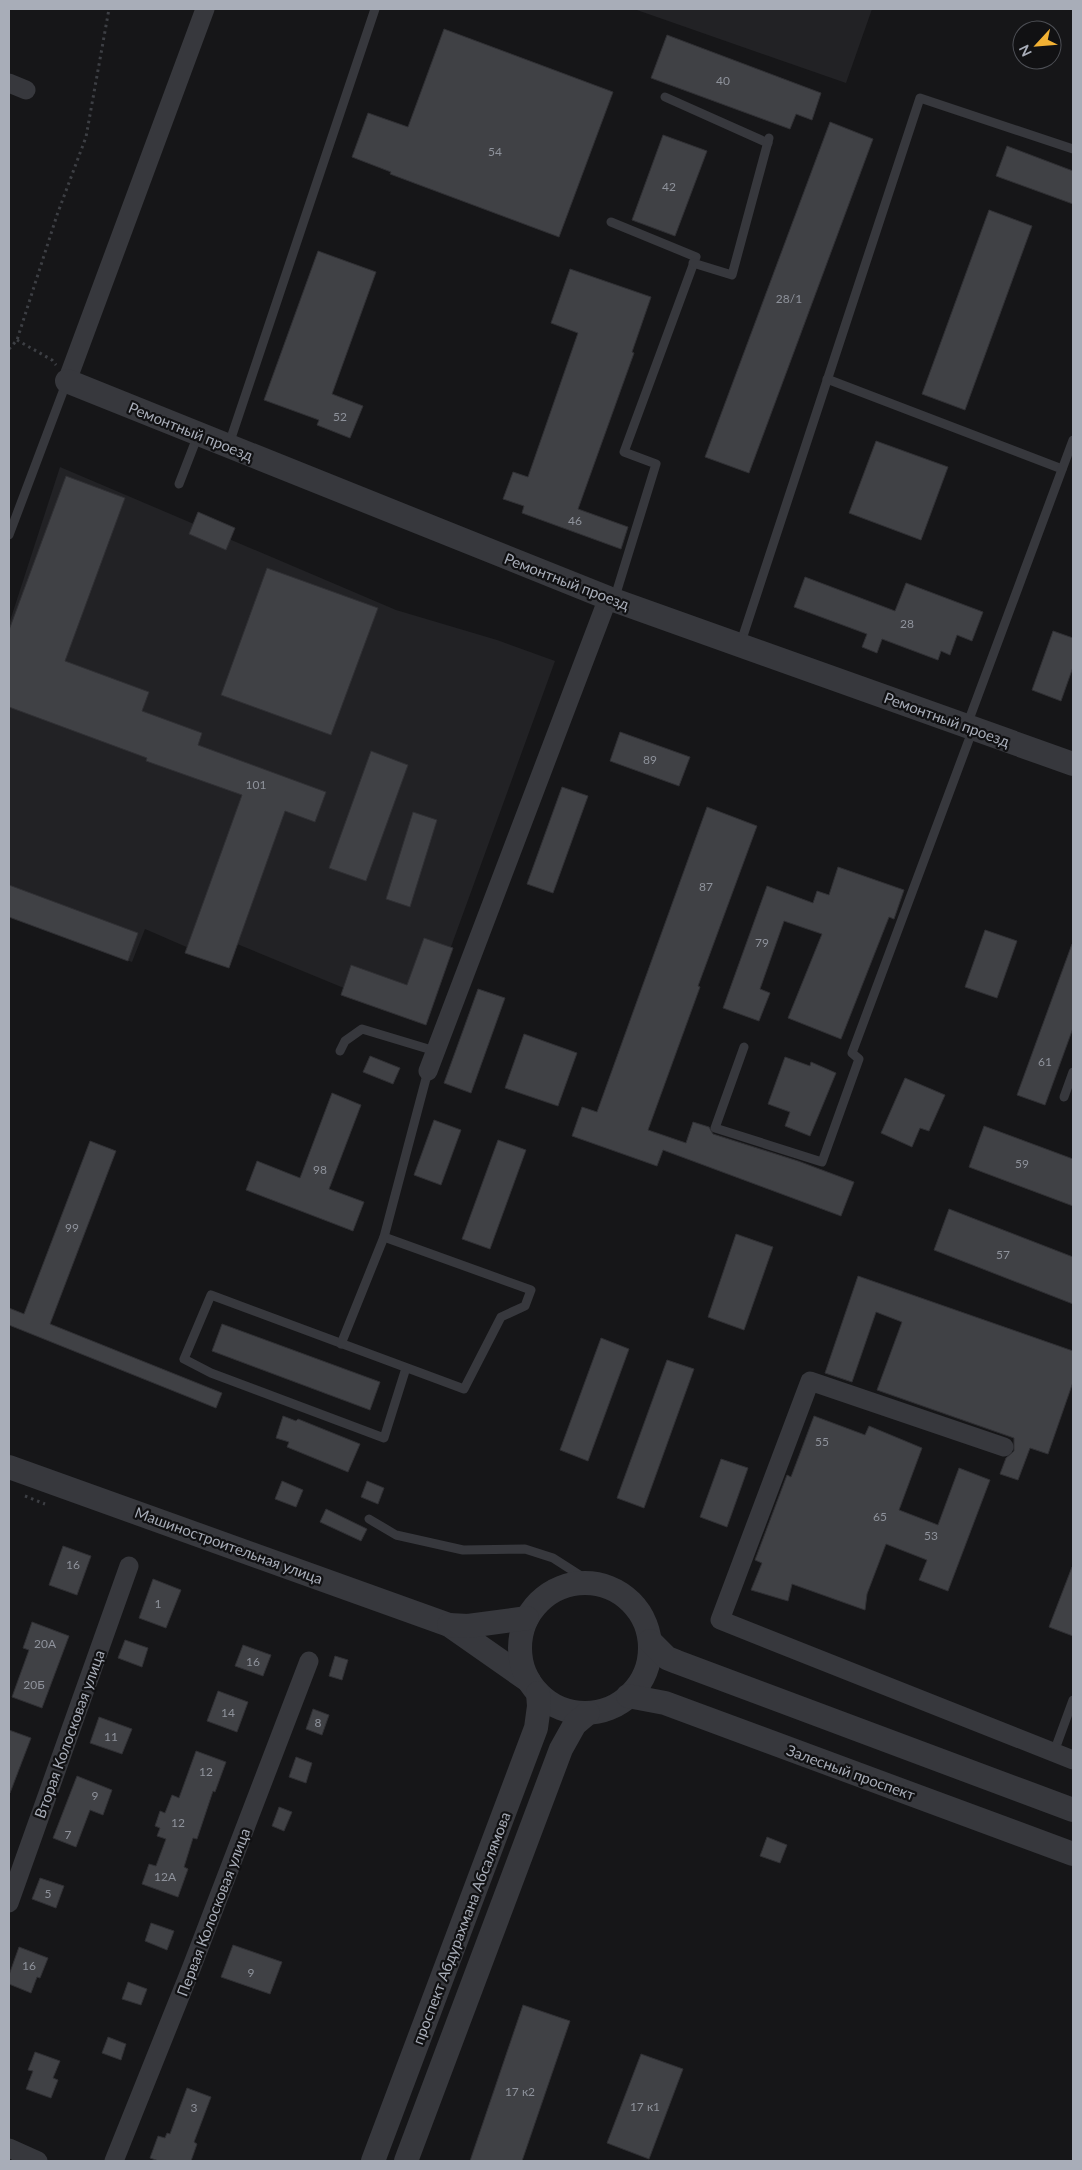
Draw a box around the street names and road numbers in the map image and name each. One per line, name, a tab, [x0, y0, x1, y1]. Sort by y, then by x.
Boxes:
street label: Ремонтный проезд	[126, 398, 256, 464]
street label: Ремонтный проезд	[502, 549, 632, 613]
street label: Ремонтный проезд	[882, 688, 1012, 750]
street label: Машиностроительная улица	[133, 1503, 325, 1587]
street label: Вторая Колосковая улица	[30, 1647, 108, 1821]
street label: Залесный проспект	[784, 1740, 918, 1804]
street label: проспект Абдурахмана Абсалямова	[408, 1809, 514, 2047]
street label: Первая Колосковая улица	[173, 1825, 253, 1999]

